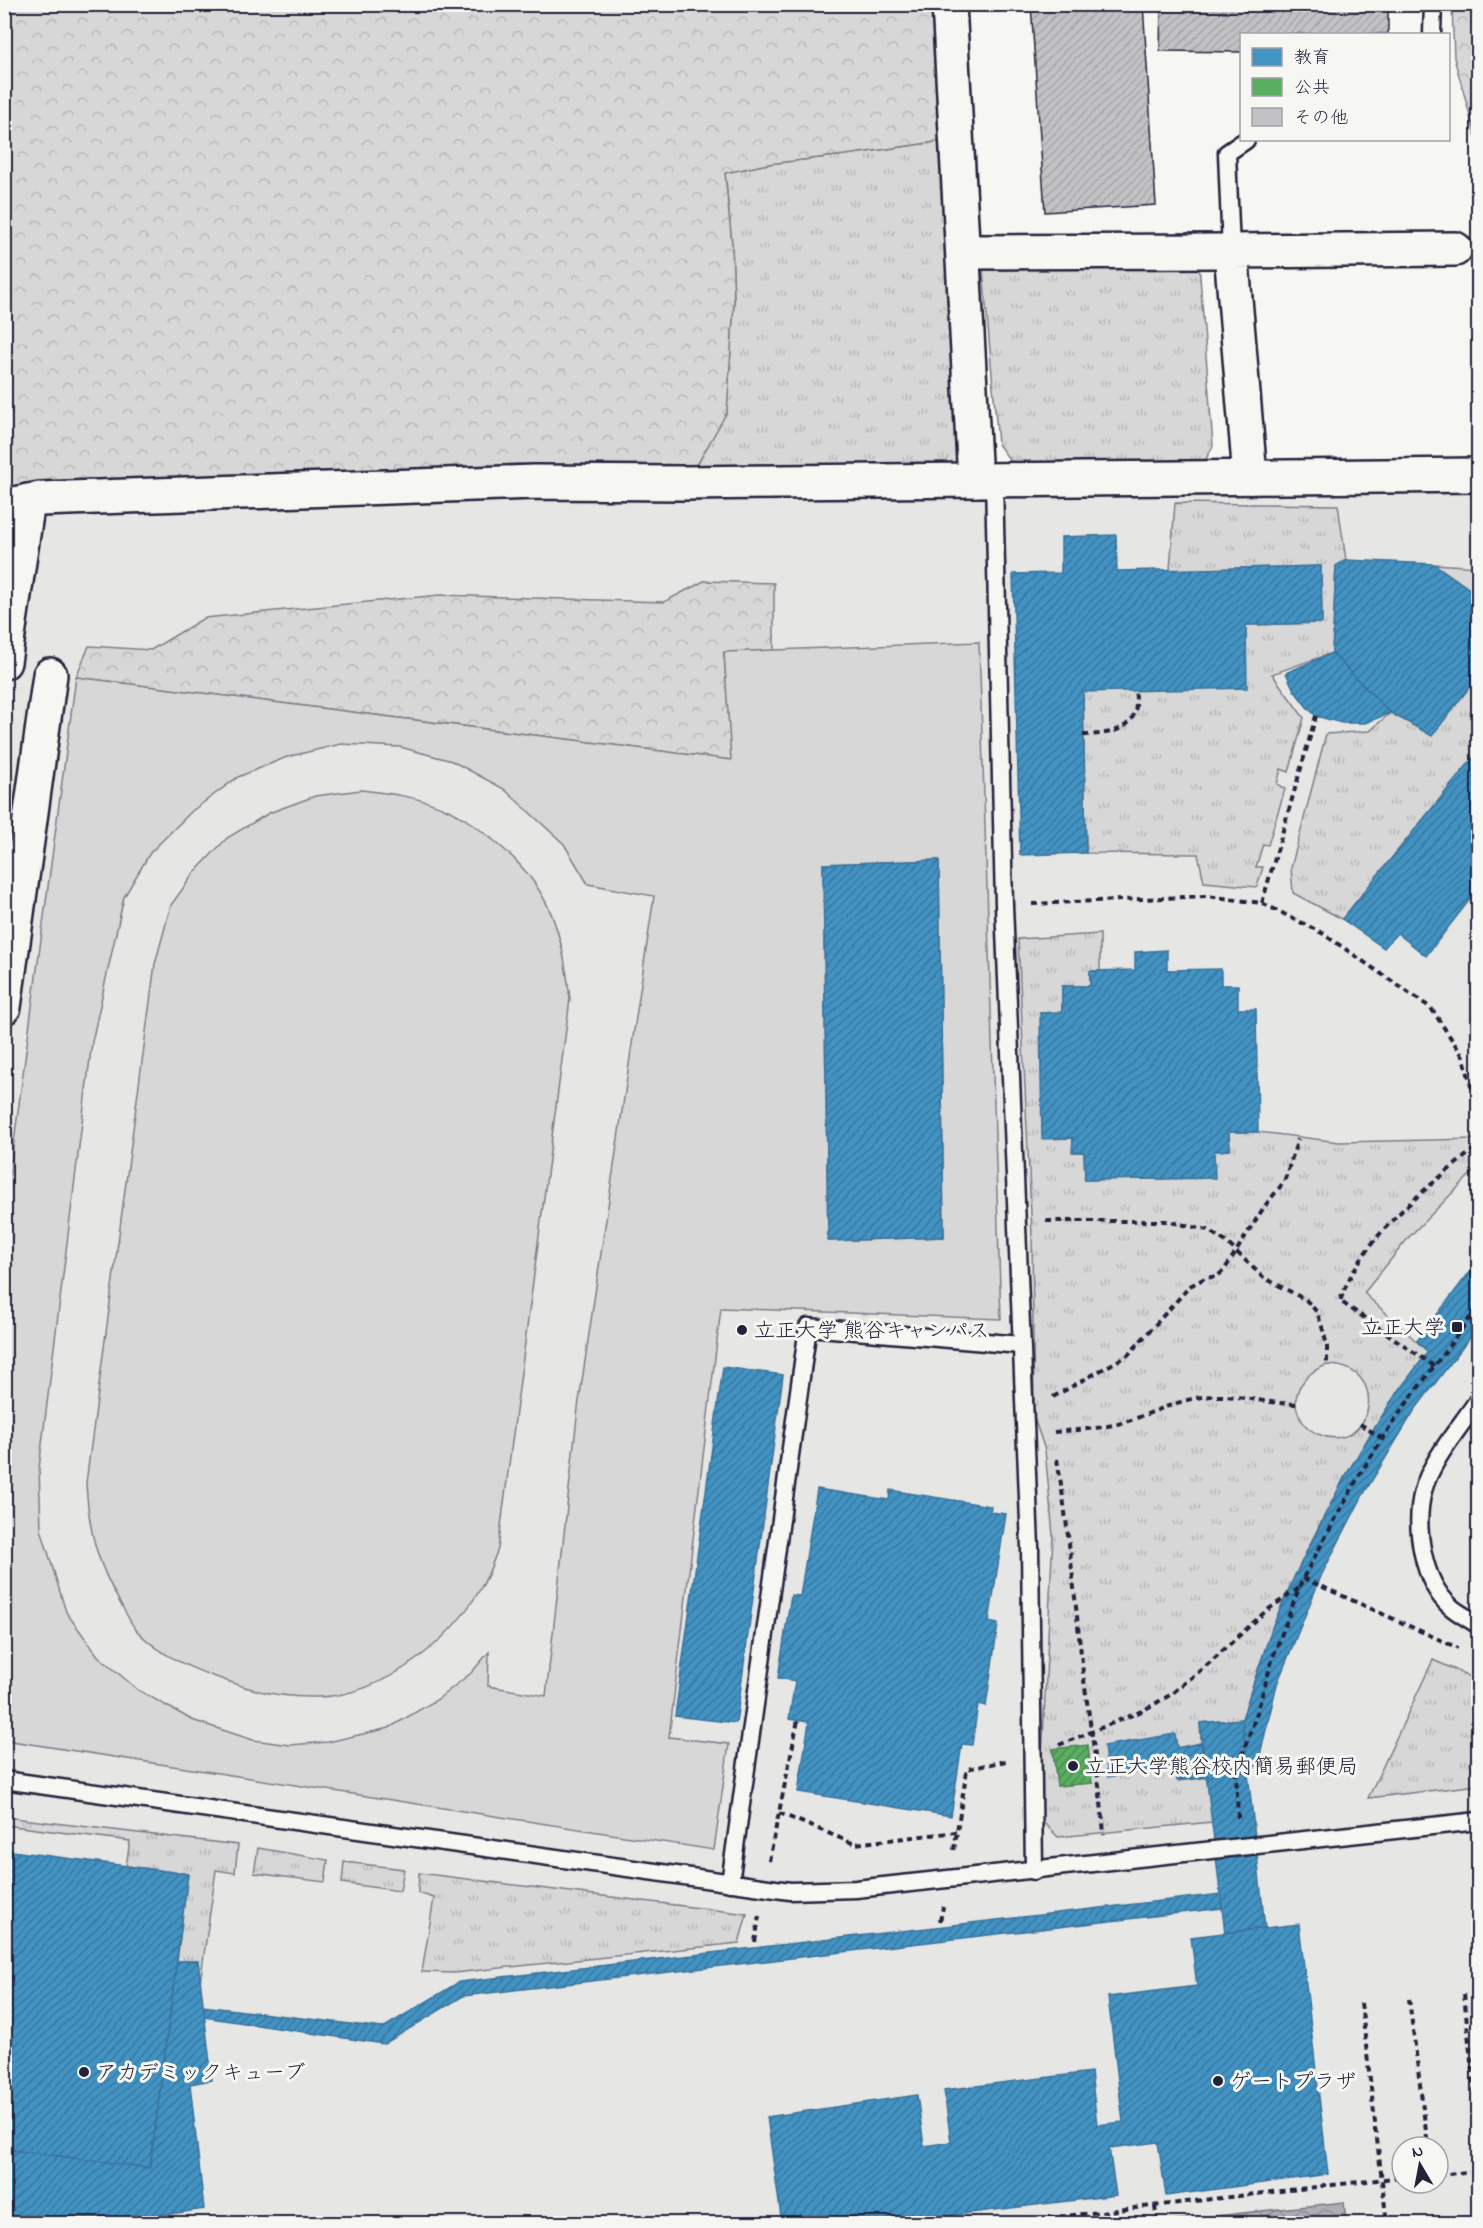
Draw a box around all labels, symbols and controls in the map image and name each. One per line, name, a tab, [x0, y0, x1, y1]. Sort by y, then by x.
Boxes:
legend	[1240, 33, 1450, 141]
text: 教育	[1294, 46, 1330, 72]
text: 公共	[1294, 76, 1330, 102]
text: その他	[1294, 106, 1348, 132]
place label: 立正大学	[1361, 1314, 1445, 1344]
place label: 立正大学 熊谷キャンパス	[754, 1317, 989, 1347]
marker: 立正大学	[1450, 1320, 1464, 1334]
marker: 立正大学 熊谷キャンパス	[735, 1323, 749, 1337]
place label: 立正大学熊谷校内簡易郵便局	[1085, 1753, 1358, 1783]
marker: 立正大学熊谷校内簡易郵便局	[1066, 1759, 1080, 1773]
place label: アカデミックキューブ	[96, 2059, 305, 2089]
marker: アカデミックキューブ	[77, 2065, 91, 2079]
place label: ゲートプラザ	[1230, 2068, 1356, 2098]
marker: ゲートプラザ	[1211, 2074, 1225, 2088]
north arrow	[1390, 2135, 1450, 2195]
text: N	[1410, 2139, 1425, 2165]

